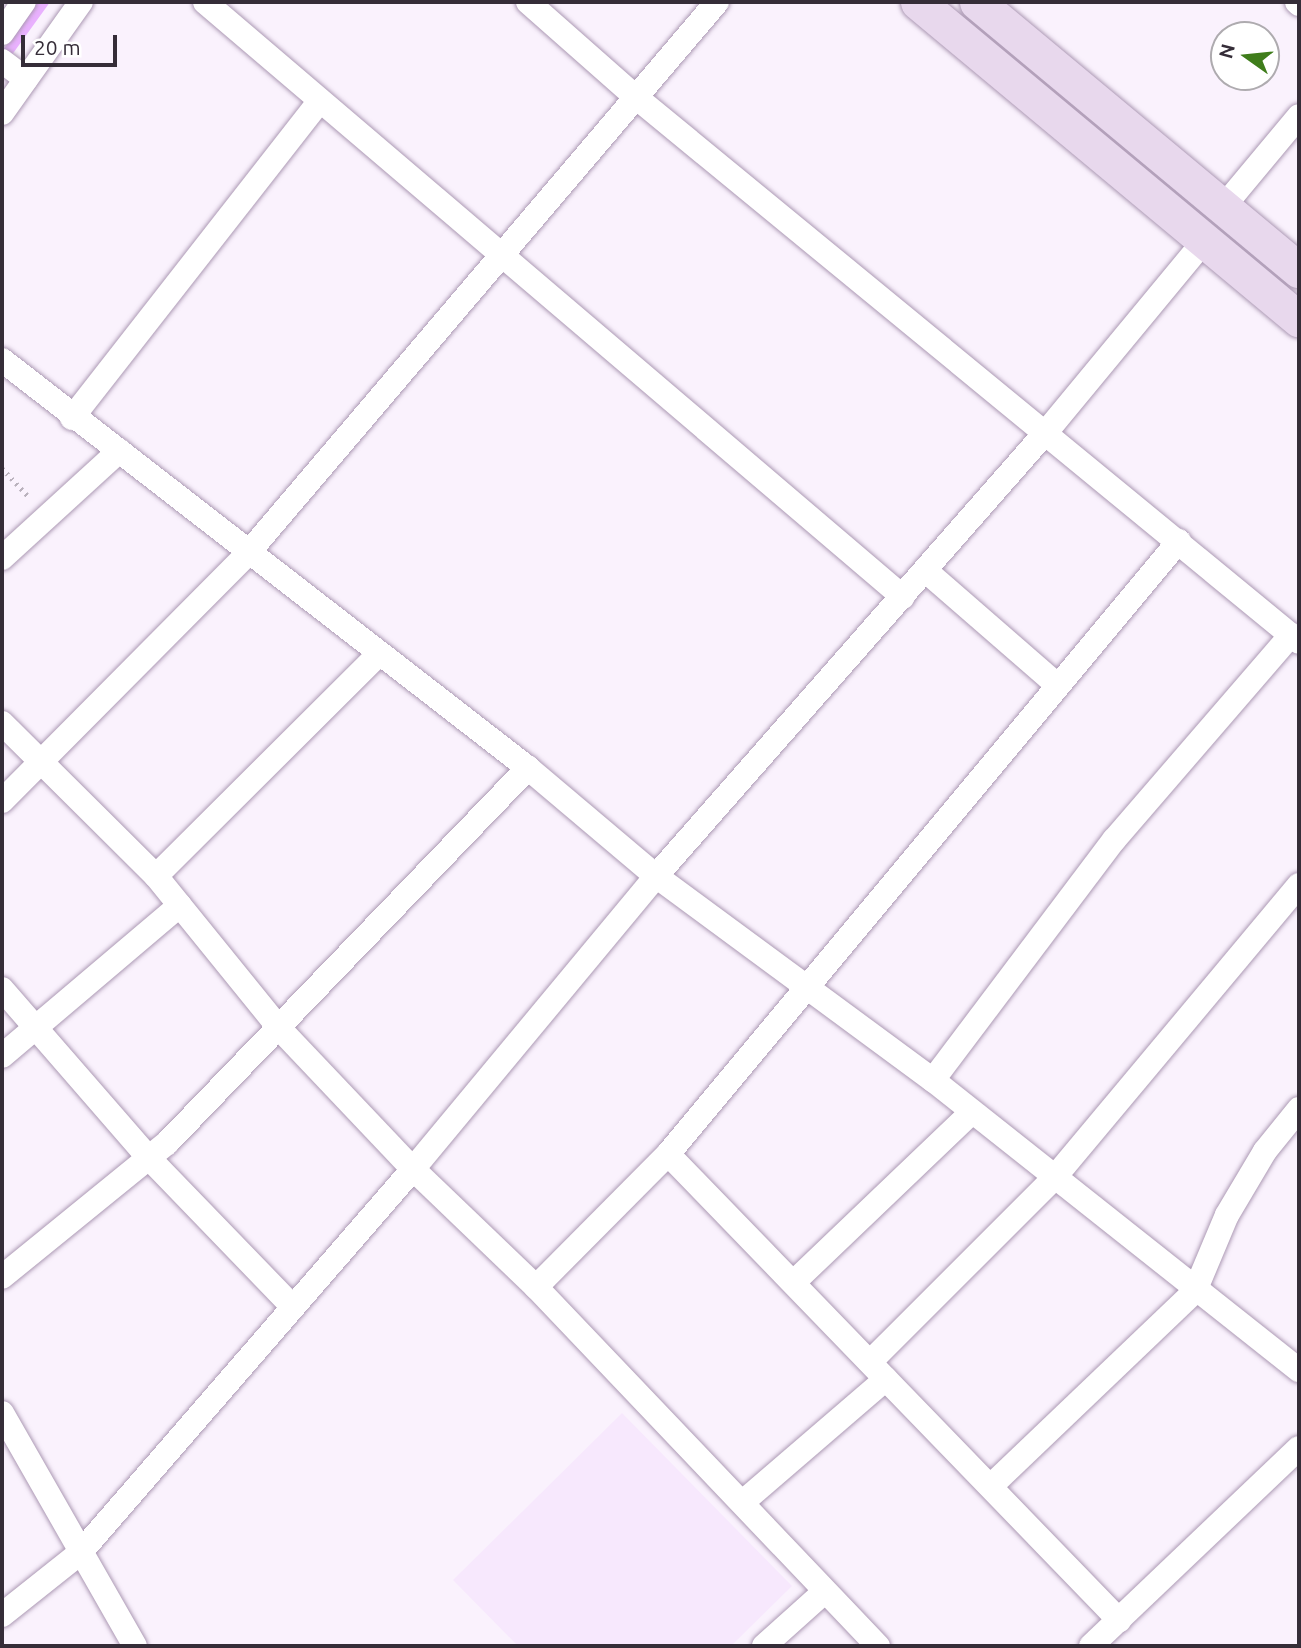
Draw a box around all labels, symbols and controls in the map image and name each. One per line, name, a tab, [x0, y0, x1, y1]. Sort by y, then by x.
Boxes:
scale bar	[24, 21, 121, 65]
north arrow	[1210, 21, 1280, 91]
text: 20 m	[34, 35, 81, 59]
text: N	[1214, 41, 1239, 61]

